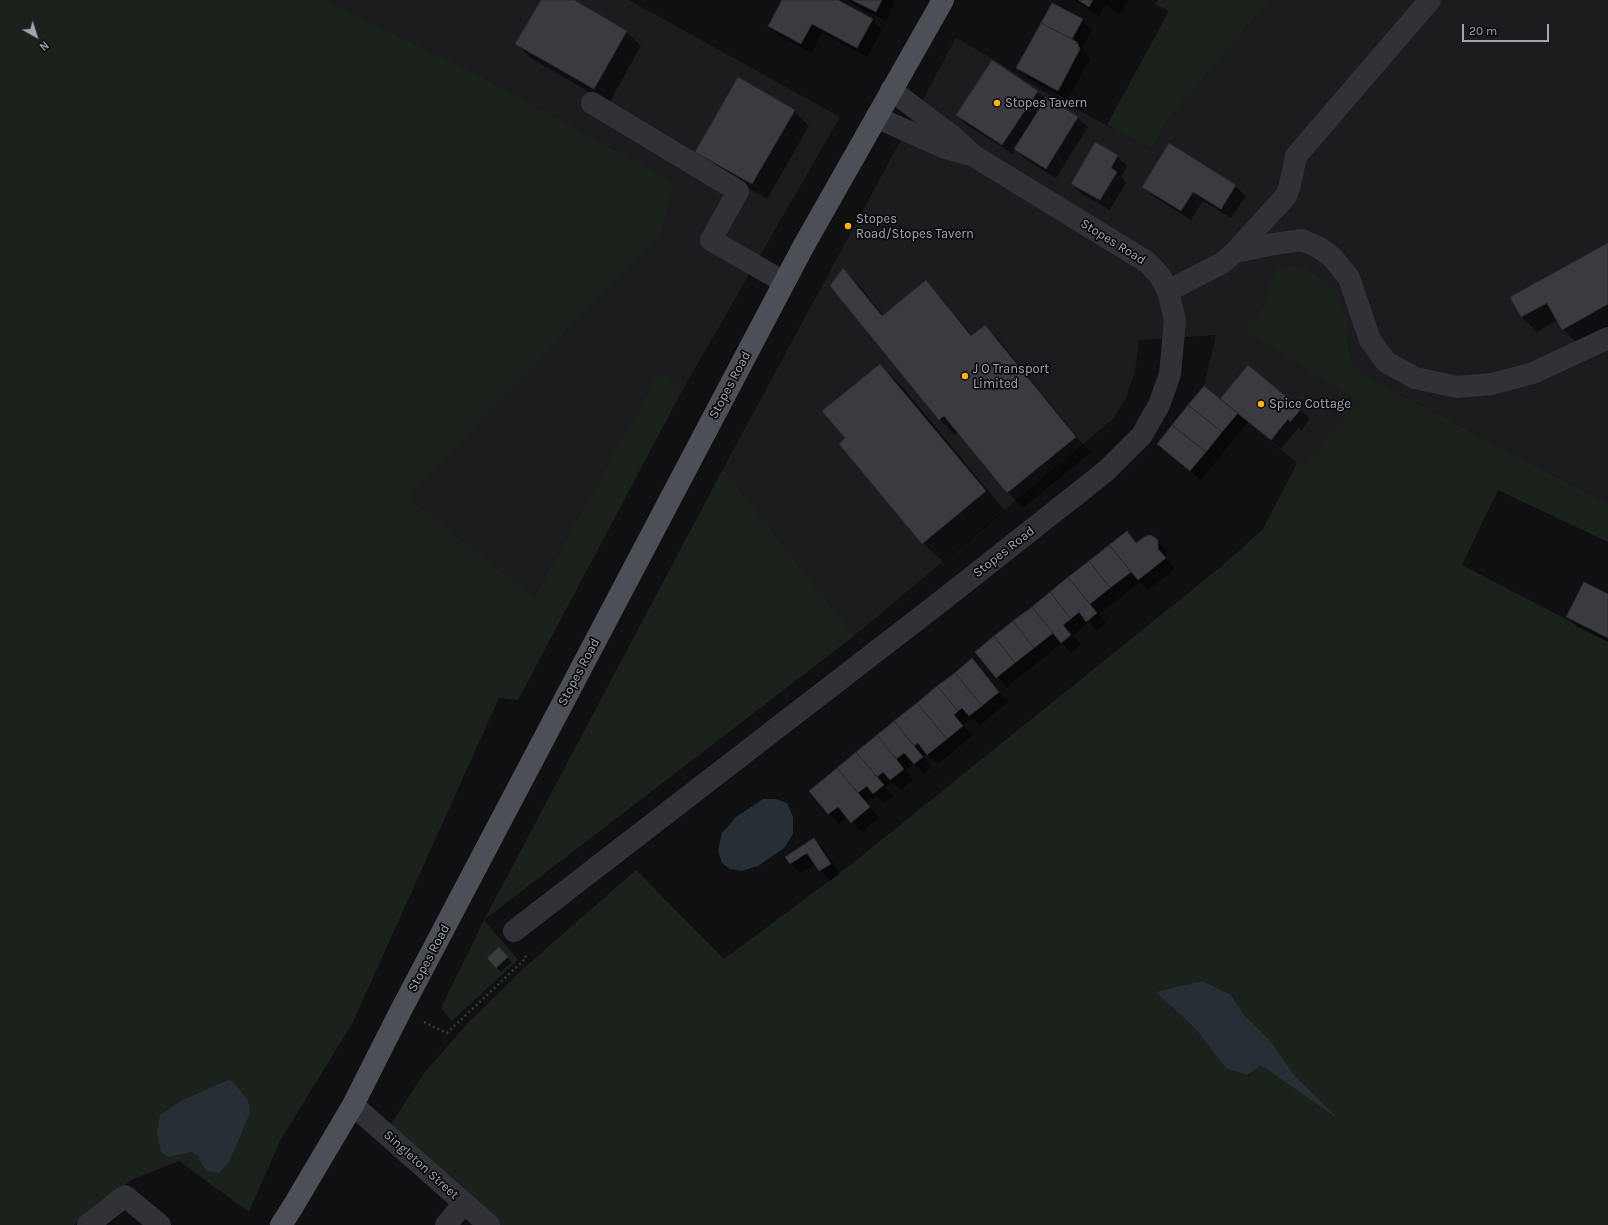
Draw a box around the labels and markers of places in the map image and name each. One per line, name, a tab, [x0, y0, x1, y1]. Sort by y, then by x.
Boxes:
place label: Stopes Tavern	[1005, 95, 1087, 111]
marker: Stopes Tavern	[992, 98, 1002, 108]
place label: Stopes Road/Stopes Tavern	[856, 211, 974, 242]
marker: Stopes Road/Stopes Tavern	[843, 221, 853, 231]
place label: J O Transport Limited	[973, 361, 1049, 392]
marker: J O Transport Limited	[960, 371, 970, 381]
place label: Spice Cottage	[1269, 396, 1351, 412]
marker: Spice Cottage	[1256, 399, 1266, 409]

